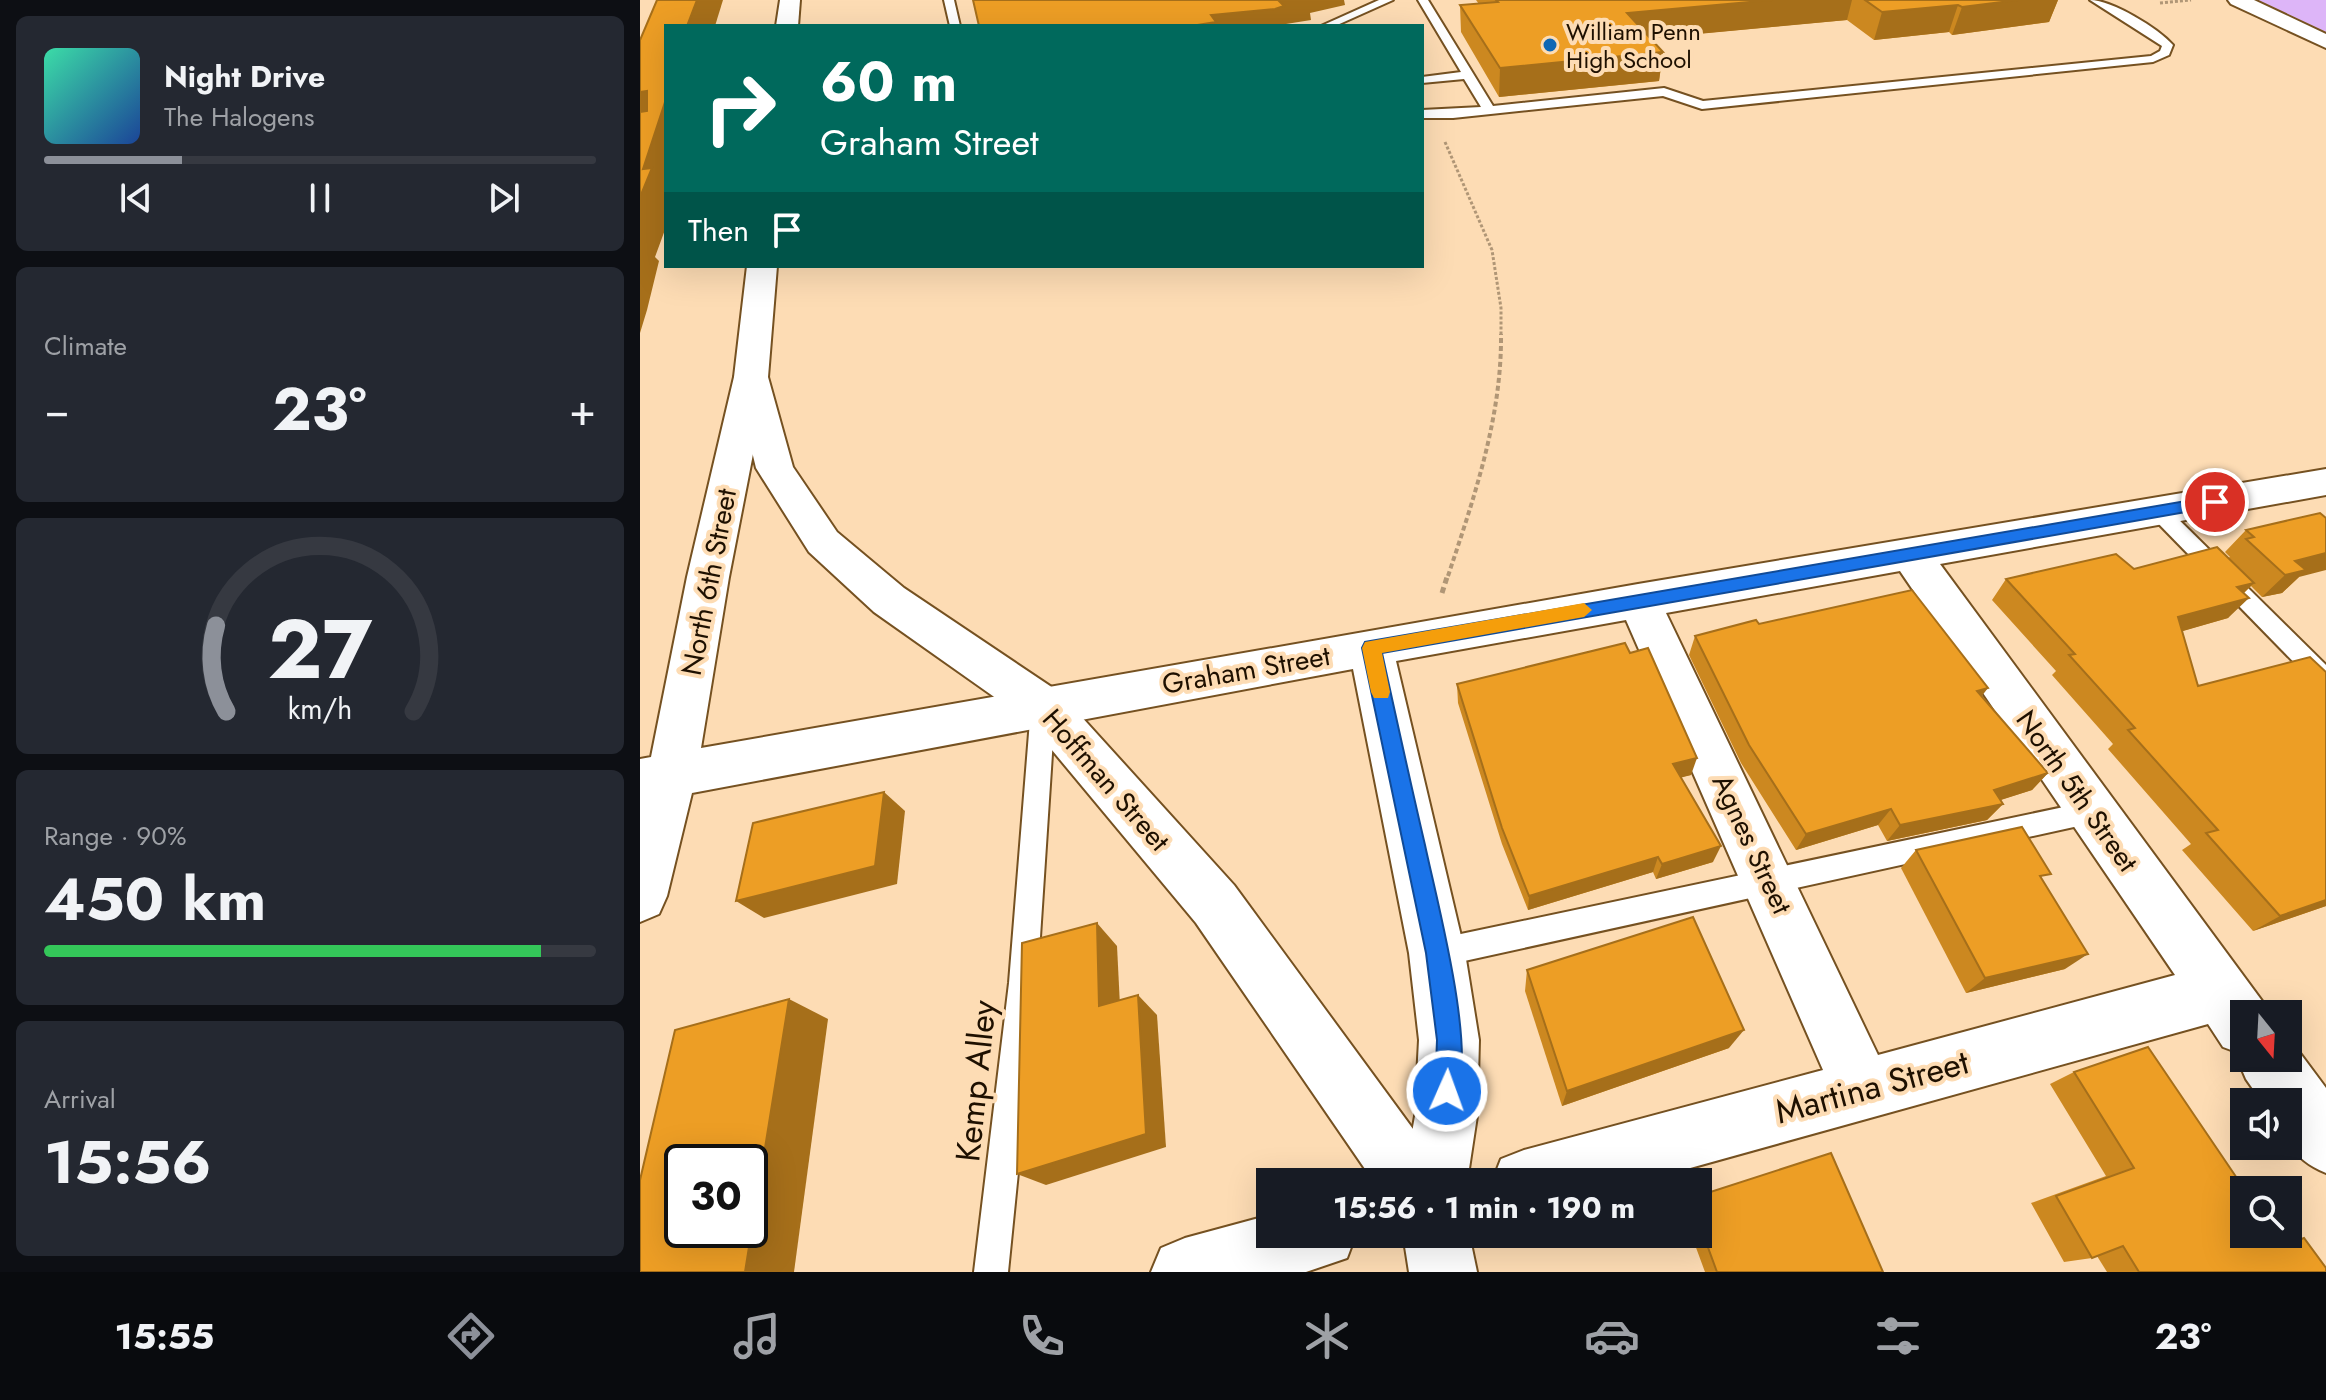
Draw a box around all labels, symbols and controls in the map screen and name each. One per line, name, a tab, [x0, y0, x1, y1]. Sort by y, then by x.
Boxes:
place label: William Penn High School	[1566, 14, 1701, 77]
marker: William Penn High School	[1541, 36, 1559, 54]
text: 60 m	[820, 41, 957, 122]
text: Night Drive	[164, 55, 325, 98]
icon: right	[688, 56, 792, 160]
text: The Halogens	[164, 98, 315, 136]
text: Graham Street	[820, 116, 1039, 168]
icon: previous	[114, 176, 158, 220]
icon: pause	[298, 176, 342, 220]
icon: next	[482, 176, 526, 220]
icon: arrive	[765, 208, 809, 252]
text: Then	[688, 209, 749, 252]
text: Climate	[44, 327, 127, 365]
text: 23°	[272, 366, 367, 453]
text: −	[44, 378, 70, 442]
text: +	[569, 378, 596, 442]
pin	[2181, 468, 2249, 536]
icon: arrive	[2193, 480, 2237, 524]
street label: North 6th Street	[671, 485, 747, 679]
text: 27	[268, 589, 372, 709]
street label: Graham Street	[1159, 635, 1334, 705]
text: km/h	[288, 688, 352, 730]
street label: Hoffman Street	[1033, 700, 1180, 860]
street label: North 5th Street	[2006, 702, 2148, 880]
street label: Agnes Street	[1702, 767, 1802, 921]
text: Range · 90%	[44, 817, 186, 855]
text: 450 km	[44, 856, 266, 943]
street label: Kemp Alley	[943, 998, 1009, 1164]
north arrow	[2230, 1000, 2302, 1072]
map controls	[2230, 1000, 2302, 1248]
street label: Martina Street	[1770, 1038, 1974, 1136]
position arrow	[1405, 1049, 1489, 1133]
text: Arrival	[44, 1080, 116, 1118]
button: sound	[2230, 1088, 2302, 1160]
text: 15:56	[44, 1119, 211, 1206]
speed limit sign: 30	[664, 1144, 768, 1248]
button: search	[2230, 1176, 2302, 1248]
text: 15:56 · 1 min · 190 m	[1333, 1186, 1635, 1229]
icon: directions	[443, 1308, 499, 1364]
icon: music	[729, 1308, 785, 1364]
icon: phone	[1014, 1308, 1070, 1364]
icon: climate	[1299, 1308, 1355, 1364]
icon: car	[1584, 1308, 1640, 1364]
icon: filters	[1870, 1308, 1926, 1364]
text: 15:55	[115, 1310, 214, 1362]
text: 23°	[2155, 1310, 2211, 1362]

